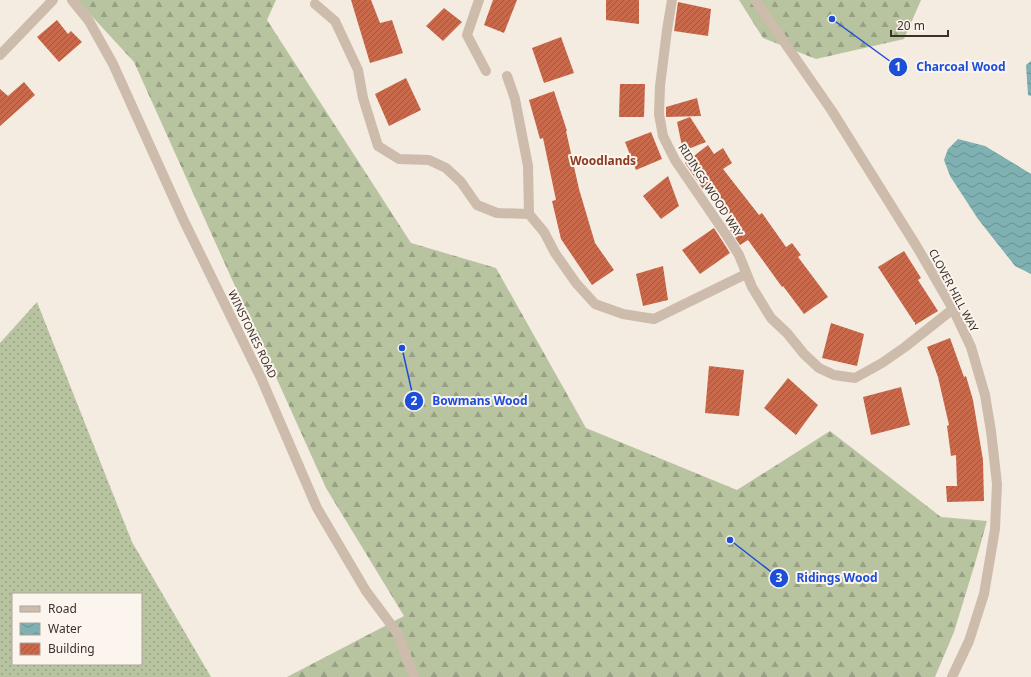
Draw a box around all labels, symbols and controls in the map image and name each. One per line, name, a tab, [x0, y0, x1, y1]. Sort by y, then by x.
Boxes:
scale bar	[891, 12, 948, 38]
text: 20 m	[897, 17, 925, 34]
callout: Charcoal Wood	[888, 55, 1014, 79]
text: 1	[895, 58, 901, 75]
text: Charcoal Wood	[916, 58, 1006, 75]
street label: RIDINGS WOOD WAY	[675, 141, 747, 240]
district label: Woodlands	[570, 152, 636, 169]
street label: CLOVER HILL WAY	[926, 246, 983, 335]
street label: WINSTONES ROAD	[225, 287, 281, 381]
callout: Bowmans Wood	[404, 389, 535, 413]
text: 2	[411, 392, 418, 409]
text: Bowmans Wood	[432, 392, 528, 409]
callout: Ridings Wood	[769, 566, 886, 590]
text: 3	[776, 569, 783, 586]
text: Ridings Wood	[796, 569, 878, 586]
legend	[12, 593, 142, 665]
text: Road	[48, 600, 77, 617]
text: Water	[48, 620, 82, 637]
text: Building	[48, 640, 95, 657]

